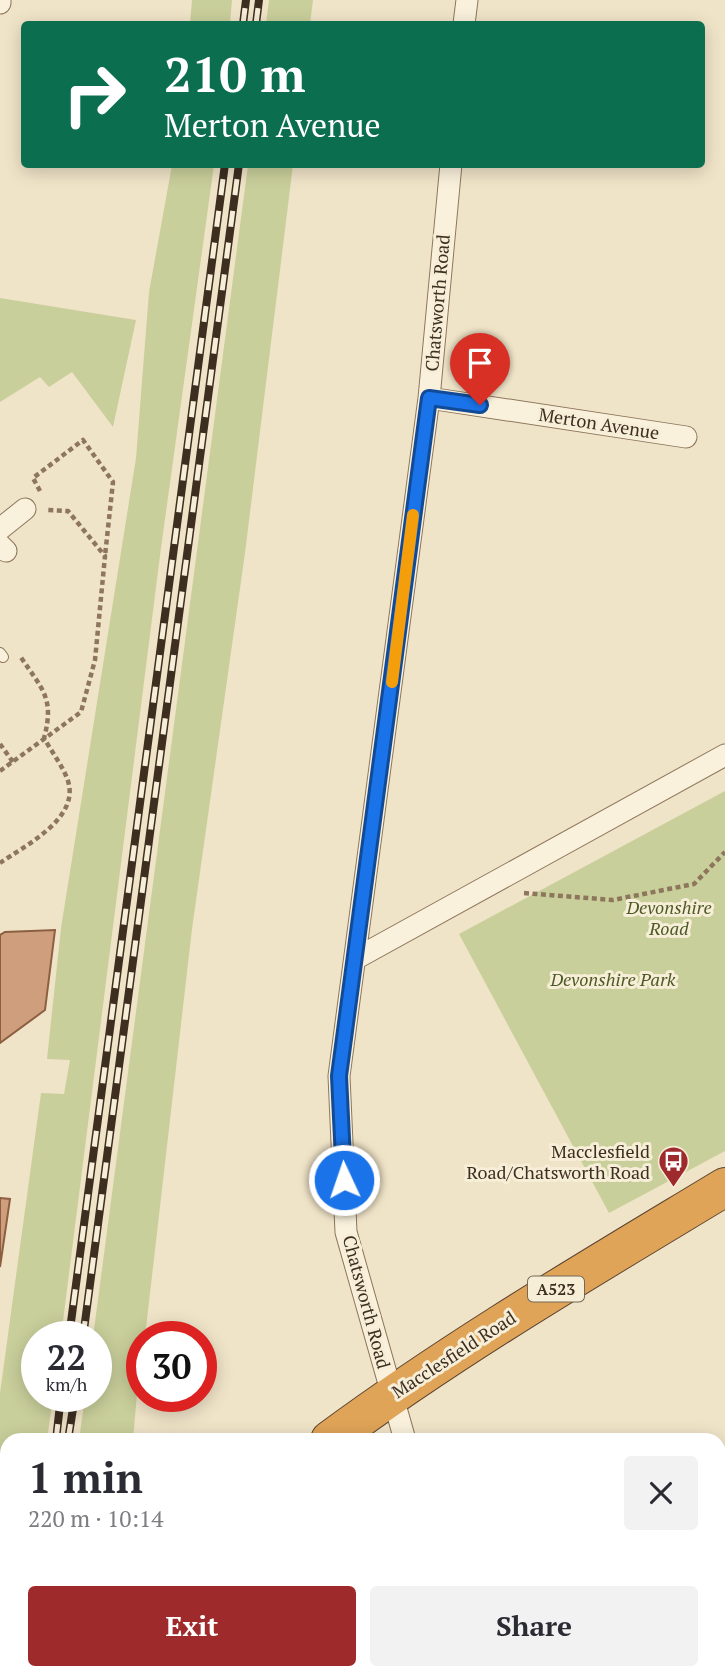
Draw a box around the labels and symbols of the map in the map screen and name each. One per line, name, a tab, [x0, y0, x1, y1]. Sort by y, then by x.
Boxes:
street label: Chatsworth Road	[419, 233, 455, 372]
pin	[450, 333, 510, 405]
street label: Merton Avenue	[537, 402, 661, 444]
park label: Devonshire Road	[625, 895, 712, 940]
park label: Devonshire Park	[549, 967, 676, 991]
place label: Macclesfield Road/Chatsworth Road	[466, 1139, 650, 1184]
position arrow	[307, 1143, 381, 1217]
bus stop icon: Macclesfield Road/Chatsworth Road	[656, 1145, 690, 1189]
street label: Chatsworth Road	[338, 1232, 396, 1371]
road number: A523	[528, 1276, 584, 1302]
street label: Macclesfield Road	[387, 1305, 520, 1403]
speed limit sign: 30	[126, 1321, 217, 1412]

